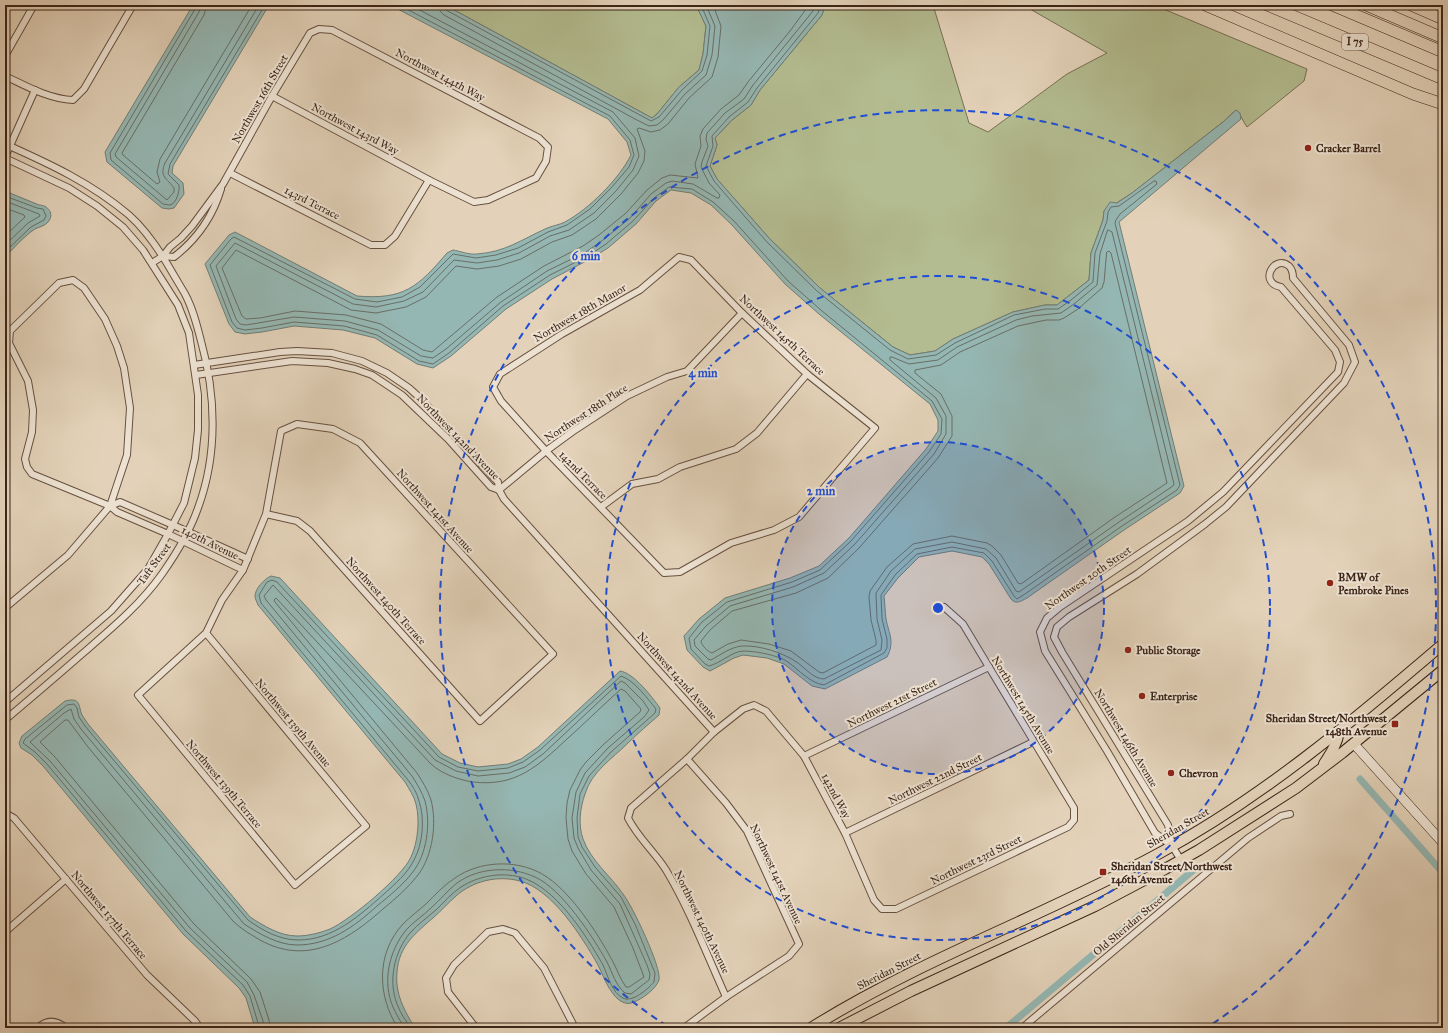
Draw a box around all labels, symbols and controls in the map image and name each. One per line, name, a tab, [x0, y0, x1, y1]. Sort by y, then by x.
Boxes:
road number: I 75	[1342, 34, 1368, 50]
street label: Northwest 144th Way	[393, 46, 488, 104]
street label: Northwest 16th Street	[229, 52, 291, 146]
street label: Northwest 143rd Way	[309, 100, 402, 158]
place label: Cracker Barrel	[1316, 142, 1382, 155]
marker: Cracker Barrel	[1303, 143, 1313, 153]
street label: 143rd Terrace	[282, 184, 342, 223]
text: 6 min	[572, 249, 601, 263]
street label: Northwest 18th Manor	[531, 281, 629, 345]
street label: Northwest 145th Terrace	[737, 292, 828, 378]
text: 4 min	[688, 366, 718, 381]
street label: Northwest 18th Place	[542, 381, 630, 445]
street label: Northwest 142nd Avenue	[414, 392, 502, 483]
street label: 142nd Terrace	[556, 448, 610, 502]
street label: Northwest 141st Avenue	[394, 466, 477, 556]
text: 2 min	[807, 484, 836, 498]
street label: 140th Avenue	[179, 524, 241, 563]
street label: Taft Street	[134, 540, 174, 588]
street label: Northwest 20th Street	[1042, 543, 1134, 613]
street label: Northwest 140th Terrace	[343, 555, 429, 648]
place label: BMW of Pembroke Pines	[1338, 571, 1409, 597]
marker: BMW of Pembroke Pines	[1325, 578, 1335, 588]
centre of rings	[931, 601, 945, 615]
street label: Northwest 142nd Avenue	[634, 629, 720, 723]
place label: Public Storage	[1136, 644, 1201, 657]
marker: Public Storage	[1123, 645, 1133, 655]
street label: Northwest 145th Avenue	[989, 654, 1058, 757]
street label: Northwest 139th Avenue	[252, 676, 334, 770]
street label: Northwest 21st Street	[845, 676, 939, 730]
street label: Northwest 146th Avenue	[1092, 687, 1161, 790]
place label: Enterprise	[1150, 690, 1198, 704]
marker: Enterprise	[1137, 691, 1147, 701]
place label: Sheridan Street/Northwest 148th Avenue	[1266, 712, 1387, 739]
marker: Sheridan Street/Northwest 148th Avenue	[1390, 719, 1400, 729]
street label: Northwest 139th Terrace	[183, 737, 265, 831]
street label: Northwest 22nd Street	[886, 751, 984, 807]
place label: Chevron	[1179, 767, 1218, 780]
marker: Chevron	[1166, 768, 1176, 778]
street label: 142nd Way	[819, 771, 854, 822]
street label: Sheridan Street	[1144, 805, 1212, 851]
street label: Northwest 141st Avenue	[747, 822, 805, 926]
street label: Northwest 23rd Street	[928, 832, 1024, 888]
place label: Sheridan Street/Northwest 146th Avenue	[1111, 860, 1232, 887]
marker: Sheridan Street/Northwest 146th Avenue	[1098, 867, 1108, 877]
street label: Northwest 137th Terrace	[68, 868, 150, 962]
street label: Northwest 140th Avenue	[671, 868, 733, 976]
street label: Old Sheridan Street	[1091, 891, 1167, 959]
street label: Sheridan Street	[855, 949, 923, 993]

